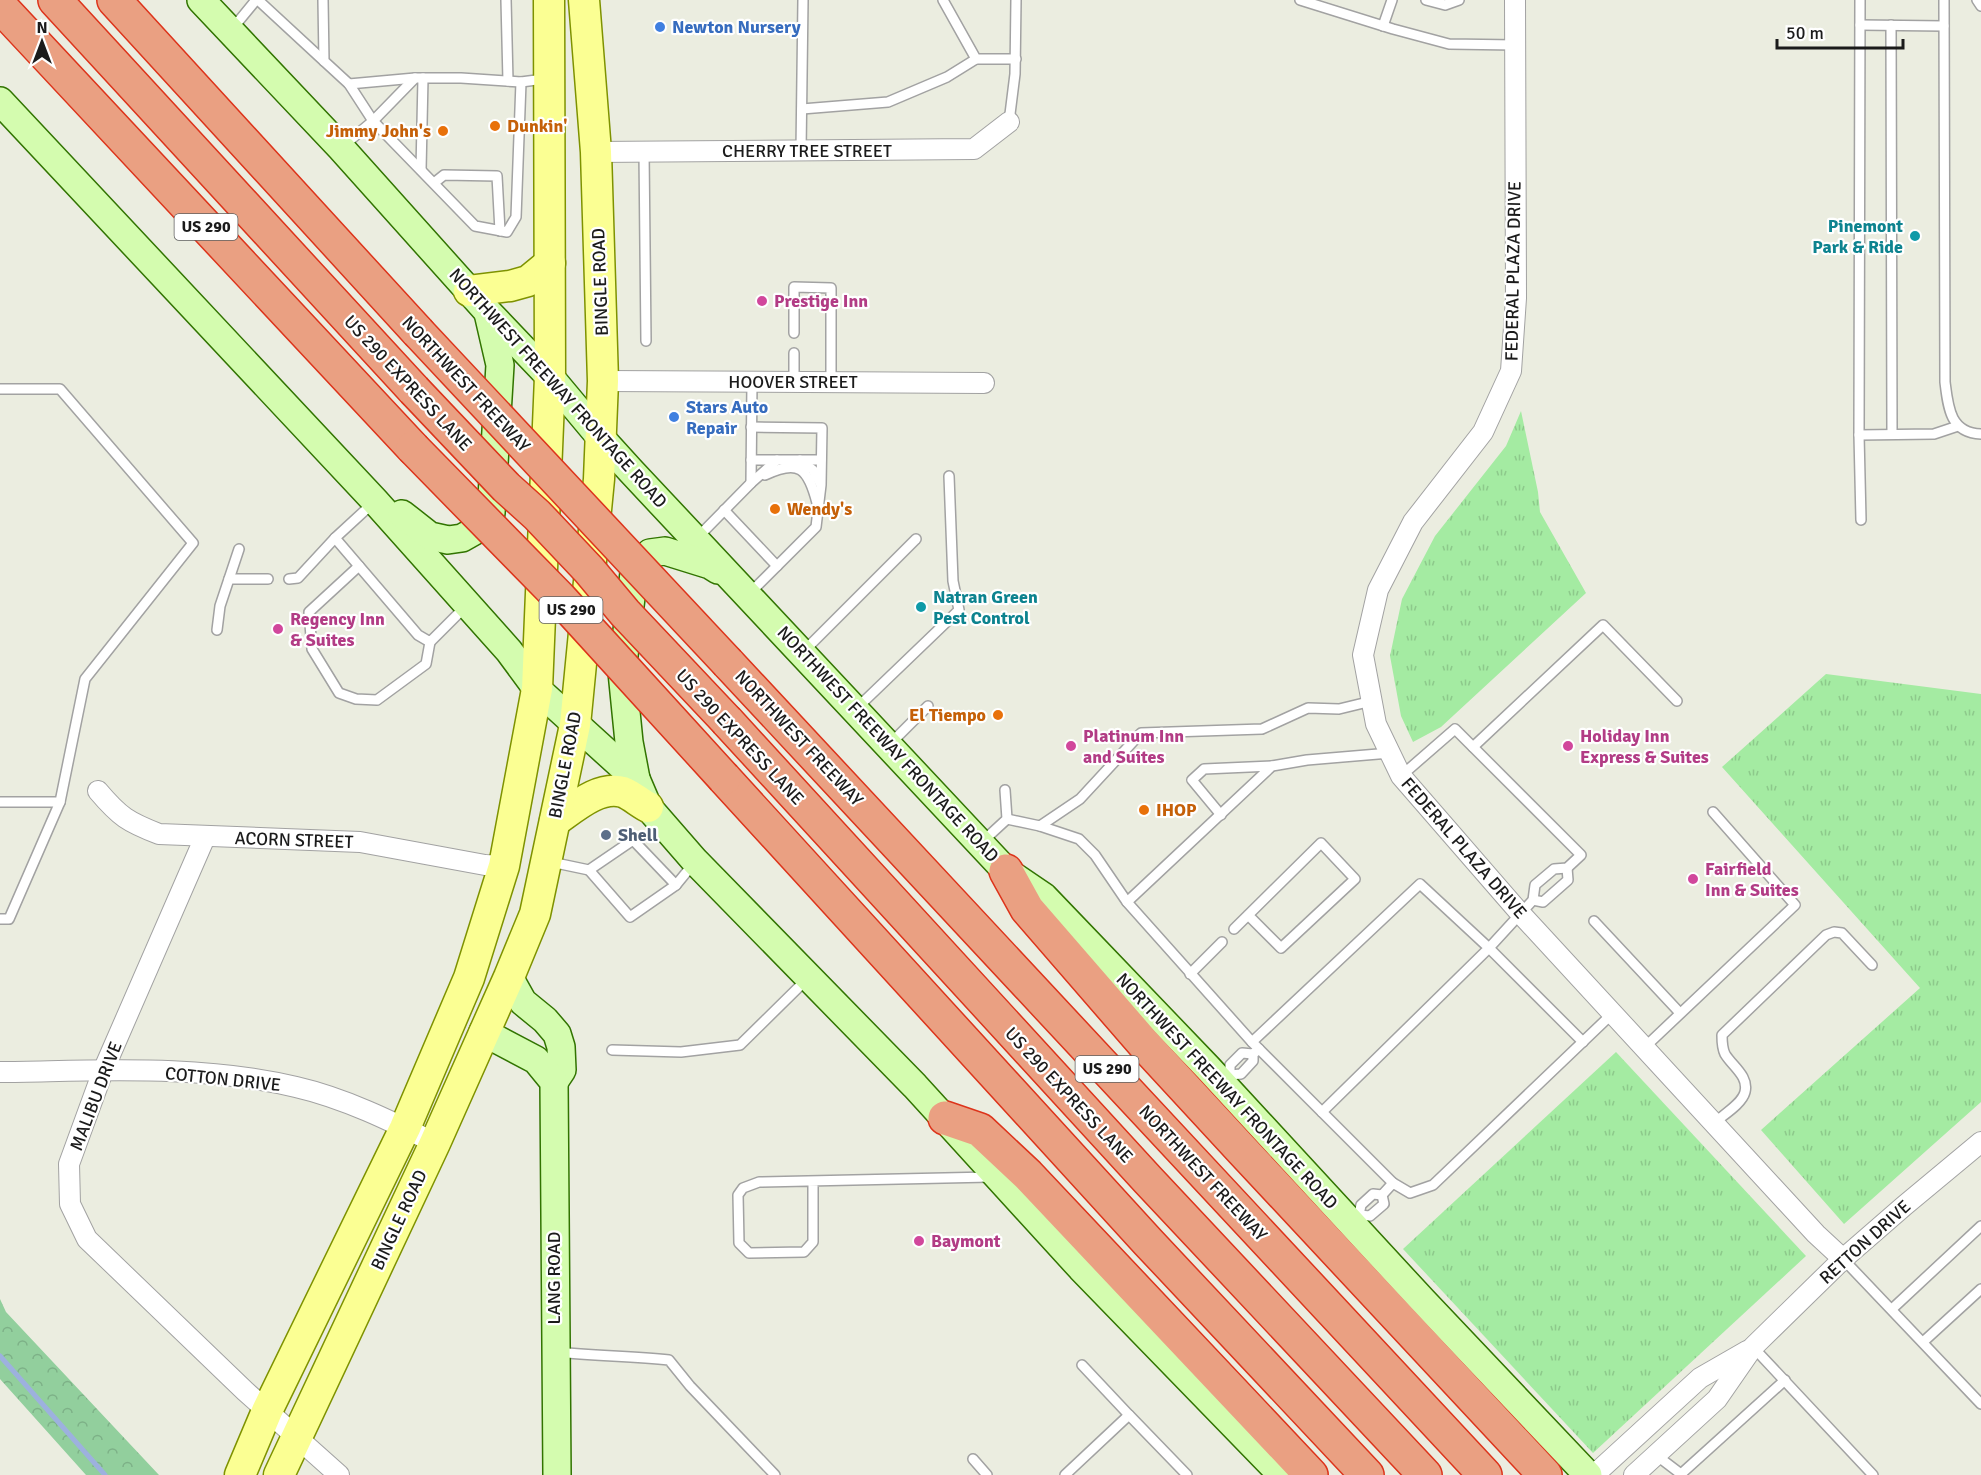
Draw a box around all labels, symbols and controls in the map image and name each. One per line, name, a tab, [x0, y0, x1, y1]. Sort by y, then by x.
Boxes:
north arrow	[12, 12, 72, 72]
scale bar	[1777, 12, 1903, 50]
place label: Newton Nursery	[672, 16, 801, 38]
text: N	[36, 18, 48, 38]
marker: Newton Nursery	[653, 20, 667, 34]
text: 50 m	[1786, 22, 1824, 44]
place label: Dunkin'	[507, 115, 567, 137]
marker: Dunkin'	[488, 119, 502, 133]
place label: Jimmy John's	[326, 120, 431, 142]
marker: Jimmy John's	[436, 124, 450, 138]
street label: CHERRY TREE STREET	[722, 140, 892, 162]
street label: FEDERAL PLAZA DRIVE	[1500, 181, 1526, 361]
road number: US 290	[174, 214, 238, 240]
place label: Pinemont Park & Ride	[1812, 215, 1903, 258]
street label: BINGLE ROAD	[587, 228, 613, 336]
marker: Pinemont Park & Ride	[1908, 229, 1922, 243]
street label: NORTHWEST FREEWAY FRONTAGE ROAD	[444, 264, 672, 512]
place label: Prestige Inn	[774, 290, 868, 312]
marker: Prestige Inn	[755, 294, 769, 308]
street label: US 290 EXPRESS LANE	[339, 311, 477, 455]
street label: NORTHWEST FREEWAY	[397, 311, 535, 457]
street label: HOOVER STREET	[728, 371, 858, 393]
place label: Stars Auto Repair	[686, 396, 768, 439]
marker: Stars Auto Repair	[667, 410, 681, 424]
place label: Wendy's	[787, 498, 852, 520]
marker: Wendy's	[768, 502, 782, 516]
place label: Natran Green Pest Control	[933, 586, 1038, 629]
road number: US 290	[540, 597, 602, 623]
marker: Natran Green Pest Control	[914, 600, 928, 614]
place label: Regency Inn & Suites	[290, 608, 385, 651]
street label: NORTHWEST FREEWAY FRONTAGE ROAD	[773, 621, 1003, 867]
marker: Regency Inn & Suites	[271, 622, 285, 636]
street label: US 290 EXPRESS LANE	[671, 665, 809, 809]
street label: NORTHWEST FREEWAY	[730, 665, 868, 811]
place label: El Tiempo	[909, 704, 986, 726]
marker: El Tiempo	[991, 708, 1005, 722]
street label: BINGLE ROAD	[544, 710, 586, 820]
place label: Platinum Inn and Suites	[1083, 725, 1184, 768]
place label: Holiday Inn Express & Suites	[1580, 725, 1709, 768]
marker: Platinum Inn and Suites	[1064, 739, 1078, 753]
marker: Holiday Inn Express & Suites	[1561, 739, 1575, 753]
street label: FEDERAL PLAZA DRIVE	[1397, 773, 1531, 923]
place label: IHOP	[1156, 799, 1197, 821]
marker: IHOP	[1137, 803, 1151, 817]
place label: Shell	[618, 824, 658, 846]
street label: ACORN STREET	[234, 827, 354, 853]
marker: Shell	[599, 828, 613, 842]
place label: Fairfield Inn & Suites	[1705, 858, 1799, 901]
marker: Fairfield Inn & Suites	[1686, 872, 1700, 886]
street label: NORTHWEST FREEWAY FRONTAGE ROAD	[1112, 968, 1342, 1214]
street label: US 290 EXPRESS LANE	[1000, 1023, 1138, 1167]
street label: MALIBU DRIVE	[65, 1038, 127, 1154]
road number: US 290	[1076, 1056, 1138, 1082]
street label: COTTON DRIVE	[164, 1062, 282, 1096]
street label: NORTHWEST FREEWAY	[1134, 1101, 1272, 1245]
street label: BINGLE ROAD	[366, 1166, 432, 1274]
street label: RETTON DRIVE	[1815, 1195, 1915, 1289]
place label: Baymont	[931, 1230, 1001, 1252]
street label: LANG ROAD	[543, 1232, 565, 1324]
marker: Baymont	[912, 1234, 926, 1248]

